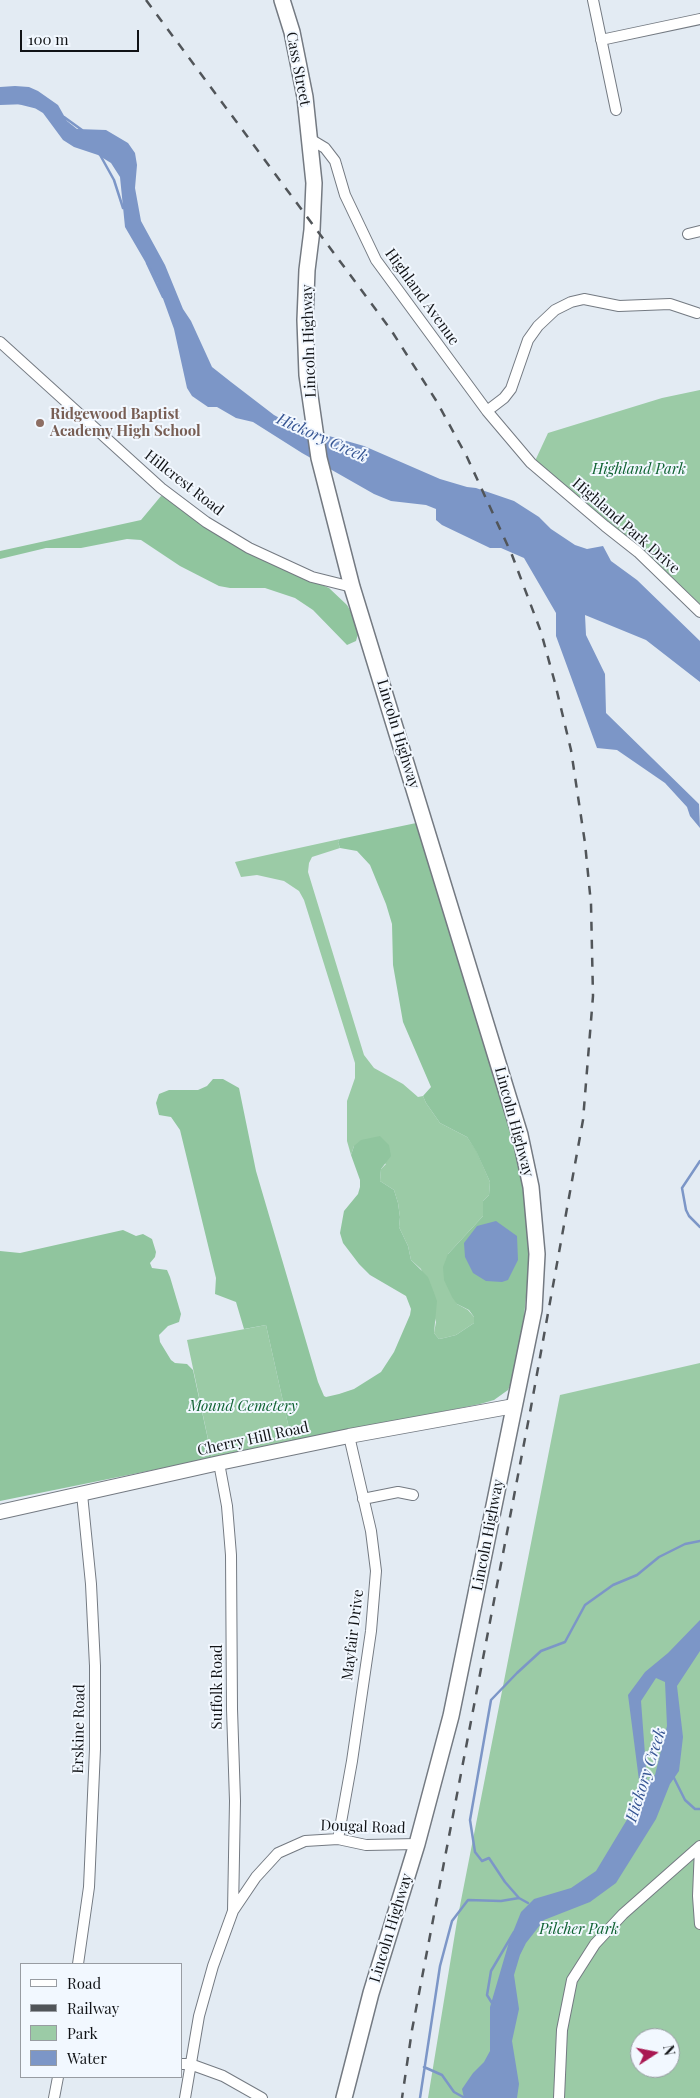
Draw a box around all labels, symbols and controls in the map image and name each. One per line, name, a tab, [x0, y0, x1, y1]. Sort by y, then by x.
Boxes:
scale bar	[22, 20, 141, 52]
text: 100 m	[28, 29, 69, 49]
street label: Cass Street	[282, 30, 314, 108]
street label: Highland Avenue	[381, 245, 463, 349]
street label: Lincoln Highway	[298, 284, 320, 398]
place label: Ridgewood Baptist Academy High School	[50, 405, 201, 440]
water label: Hickory Creek	[274, 409, 370, 467]
marker: Ridgewood Baptist Academy High School	[34, 417, 46, 429]
street label: Hillcrest Road	[141, 447, 227, 519]
park label: Highland Park	[592, 460, 686, 478]
street label: Highland Park Drive	[568, 474, 684, 578]
street label: Lincoln Highway	[373, 677, 423, 791]
street label: Lincoln Highway	[491, 1065, 537, 1179]
park label: Mound Cemetery	[188, 1397, 298, 1415]
street label: Cherry Hill Road	[196, 1418, 310, 1460]
street label: Lincoln Highway	[468, 1478, 508, 1592]
street label: Mayfair Drive	[338, 1588, 368, 1682]
street label: Suffolk Road	[208, 1645, 226, 1729]
street label: Erskine Road	[69, 1684, 89, 1774]
water label: Hickory Creek	[622, 1726, 670, 1824]
street label: Dougal Road	[320, 1817, 406, 1837]
street label: Lincoln Highway	[366, 1871, 416, 1985]
park label: Pilcher Park	[539, 1920, 619, 1938]
legend	[20, 1963, 182, 2078]
text: Road	[67, 1973, 101, 1993]
text: Railway	[67, 1998, 119, 2018]
text: Park	[67, 2023, 98, 2043]
north arrow	[630, 2028, 680, 2078]
text: N	[659, 2043, 680, 2057]
text: Water	[67, 2048, 107, 2068]

